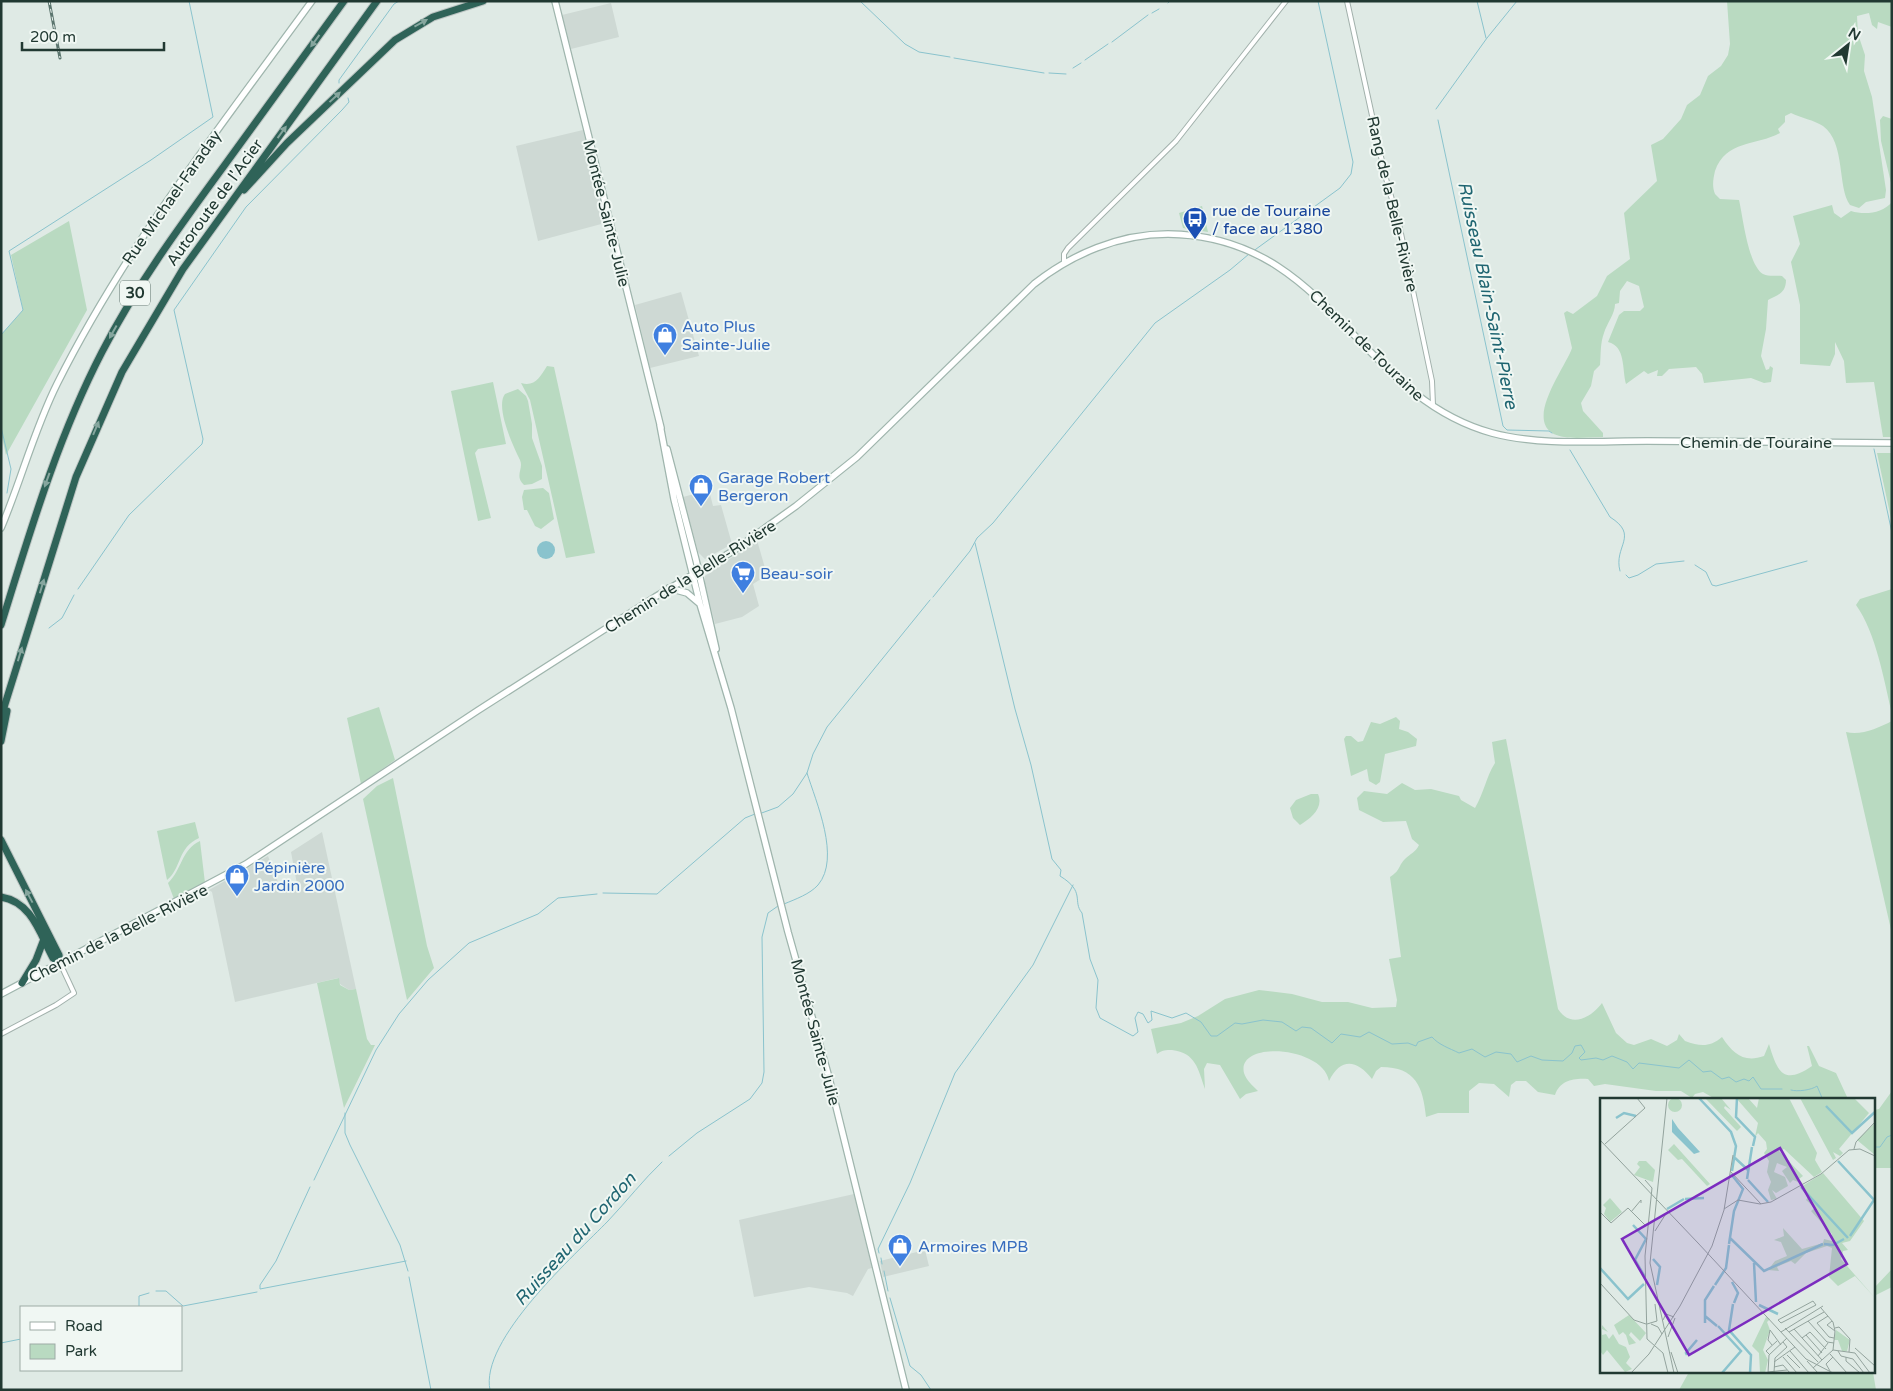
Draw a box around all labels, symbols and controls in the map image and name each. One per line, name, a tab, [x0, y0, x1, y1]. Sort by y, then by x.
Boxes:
one-way arrow	[414, 19, 428, 28]
scale bar	[22, 20, 165, 52]
north arrow	[1823, 20, 1873, 70]
text: N	[1845, 24, 1863, 44]
text: 200 m	[30, 28, 76, 46]
one-way arrow	[310, 34, 320, 48]
one-way arrow	[329, 91, 341, 103]
street label: Rang de la Belle-Rivière	[1362, 114, 1422, 294]
street label: Rue Michael-Faraday	[118, 126, 226, 269]
one-way arrow	[276, 126, 287, 139]
street label: Autoroute de l'Acier	[162, 135, 268, 270]
street label: Montée Sainte-Julie	[578, 138, 634, 289]
water label: Ruisseau Blain-Saint-Pierre	[1453, 179, 1523, 411]
place label: rue de Touraine / face au 1380	[1212, 201, 1331, 239]
bus stop icon: rue de Touraine / face au 1380	[1182, 206, 1208, 240]
road number: 30	[120, 280, 150, 306]
street label: Chemin de Touraine	[1305, 286, 1428, 406]
place label: Auto Plus Sainte-Julie	[682, 317, 770, 355]
shop icon: Auto Plus Sainte-Julie	[652, 322, 678, 356]
one-way arrow	[109, 325, 117, 339]
one-way arrow	[93, 421, 101, 435]
street label: Chemin de Touraine	[1680, 433, 1832, 453]
place label: Garage Robert Bergeron	[718, 468, 830, 506]
one-way arrow	[43, 473, 51, 488]
shop icon: Garage Robert Bergeron	[688, 473, 714, 507]
street label: Chemin de la Belle-Rivière	[601, 516, 780, 638]
supermarket icon: Beau-soir	[730, 560, 756, 594]
place label: Beau-soir	[760, 564, 834, 584]
one-way arrow	[38, 578, 46, 593]
one-way arrow	[17, 647, 25, 662]
place label: Pépinière Jardin 2000	[254, 858, 345, 896]
shop icon: Pépinière Jardin 2000	[224, 863, 250, 897]
street label: Chemin de la Belle-Rivière	[26, 880, 211, 988]
one-way arrow	[25, 889, 33, 903]
street label: Montée Sainte-Julie	[786, 957, 844, 1108]
inset map	[1600, 1098, 1876, 1374]
water label: Ruisseau du Cordon	[509, 1167, 641, 1310]
shop icon: Armoires MPB	[887, 1233, 913, 1267]
place label: Armoires MPB	[918, 1237, 1028, 1257]
legend	[20, 1306, 182, 1371]
text: Road	[65, 1317, 103, 1335]
text: Park	[65, 1342, 97, 1360]

